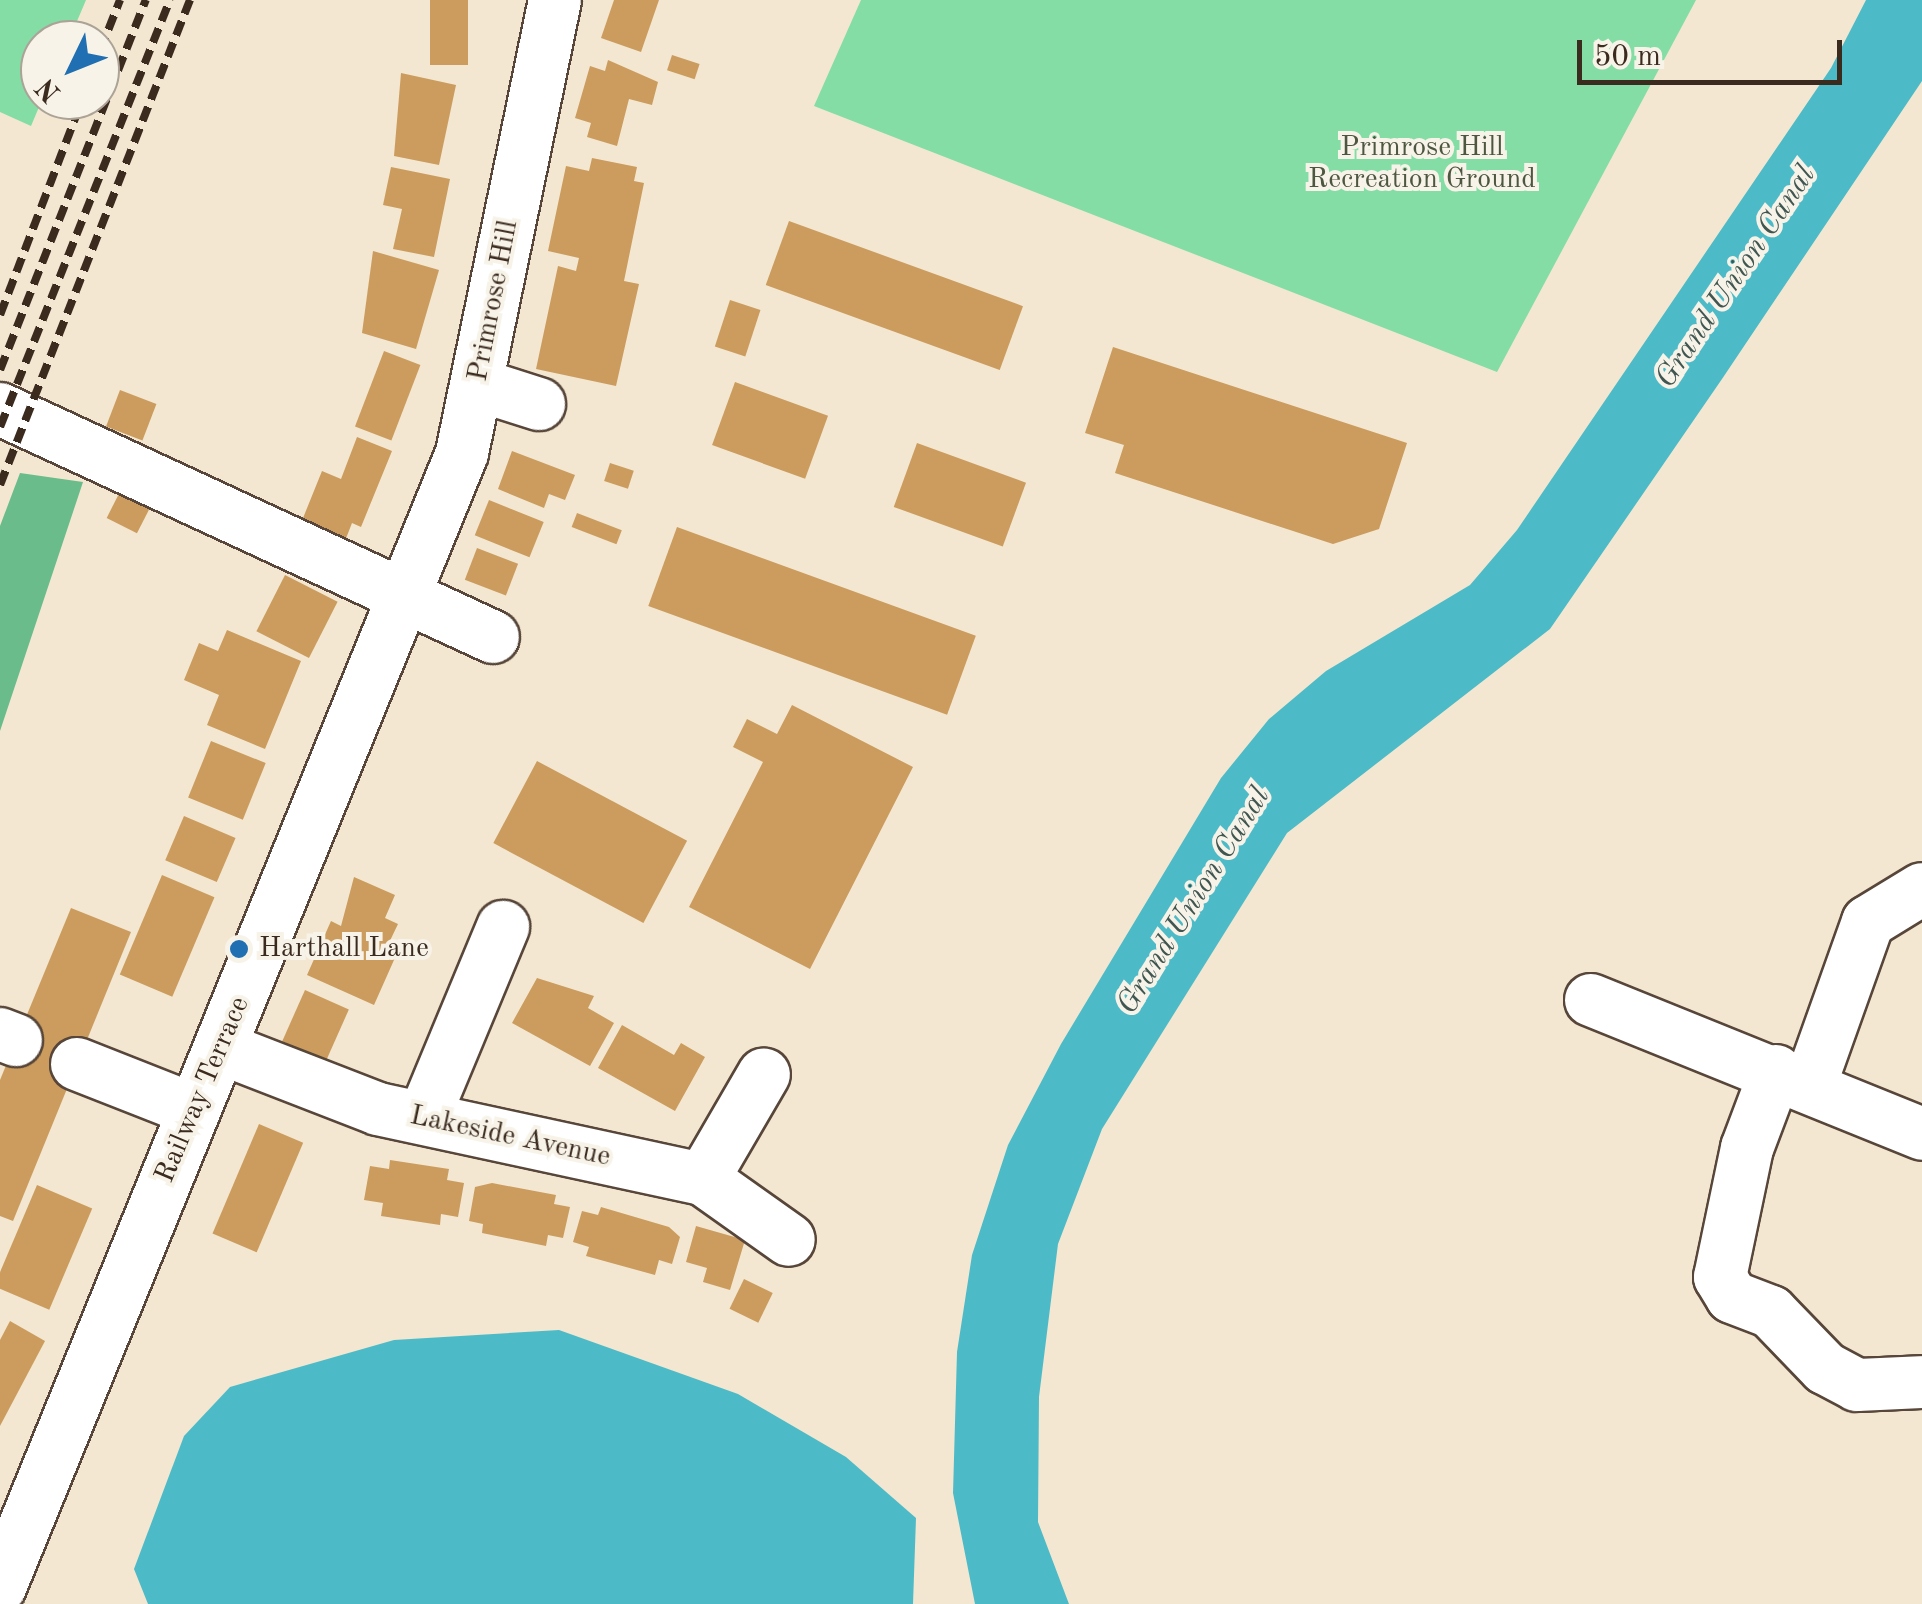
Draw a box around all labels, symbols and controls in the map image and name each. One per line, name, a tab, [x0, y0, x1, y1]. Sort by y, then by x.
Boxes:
north arrow	[20, 20, 120, 120]
scale bar	[1582, 20, 1847, 82]
text: 50 m	[1594, 42, 1661, 72]
text: N	[32, 72, 67, 106]
park label: Primrose Hill Recreation Ground	[1308, 131, 1536, 197]
water label: Grand Union Canal	[1648, 159, 1824, 395]
street label: Primrose Hill	[462, 218, 526, 384]
water label: Grand Union Canal	[1110, 781, 1278, 1021]
place label: Harthall Lane	[259, 932, 429, 966]
marker: Harthall Lane	[228, 938, 250, 960]
street label: Railway Terrace	[149, 992, 257, 1188]
street label: Lakeside Avenue	[407, 1099, 613, 1175]

